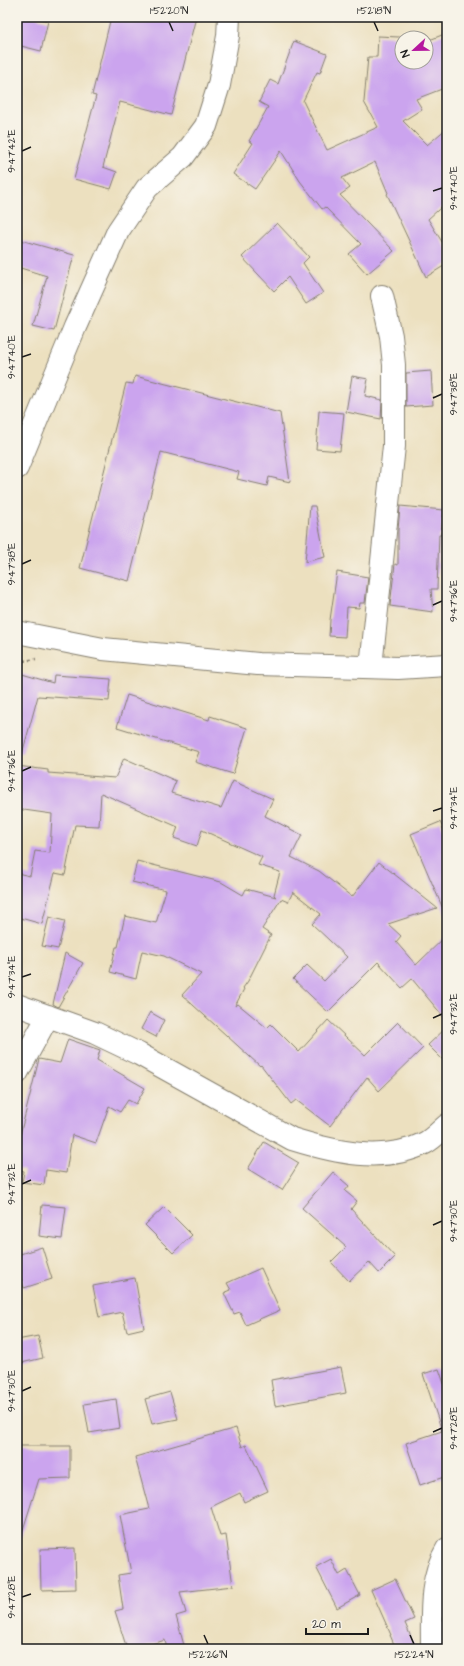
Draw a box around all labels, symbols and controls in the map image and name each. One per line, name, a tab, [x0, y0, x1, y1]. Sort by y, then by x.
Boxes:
text: 1°52'20"N	[150, 4, 188, 18]
text: 1°52'18"N	[357, 4, 391, 18]
north arrow	[394, 30, 434, 70]
text: N	[397, 47, 413, 60]
text: 9°47'42"E	[5, 129, 19, 173]
text: 9°47'40"E	[447, 166, 461, 210]
text: 9°47'40"E	[5, 335, 19, 379]
text: 9°47'38"E	[447, 373, 461, 415]
text: 9°47'38"E	[5, 543, 19, 585]
text: 9°47'36"E	[447, 580, 461, 622]
text: 9°47'36"E	[5, 750, 19, 792]
text: 9°47'34"E	[447, 787, 461, 829]
text: 9°47'34"E	[5, 956, 19, 998]
text: 9°47'32"E	[447, 993, 461, 1035]
text: 9°47'32"E	[5, 1163, 19, 1205]
text: 9°47'30"E	[447, 1200, 461, 1242]
text: 9°47'30"E	[5, 1370, 19, 1412]
text: 9°47'28"E	[447, 1406, 461, 1449]
text: 9°47'28"E	[5, 1575, 19, 1618]
scale bar	[306, 1610, 368, 1636]
text: 20 m	[312, 1616, 341, 1633]
text: 1°52'26"N	[189, 1648, 227, 1662]
text: 1°52'24"N	[394, 1648, 434, 1662]

